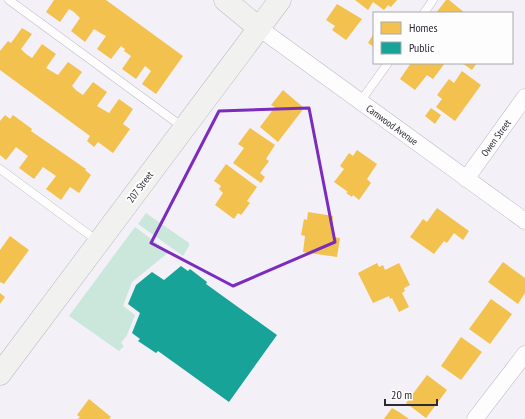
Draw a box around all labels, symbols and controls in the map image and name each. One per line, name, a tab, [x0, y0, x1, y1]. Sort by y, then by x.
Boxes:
legend	[373, 12, 513, 64]
text: Homes	[409, 20, 437, 35]
text: Public	[409, 40, 435, 55]
street label: Camwood Avenue	[364, 102, 420, 148]
street label: Owen Street	[478, 117, 514, 159]
street label: 207 Street	[124, 169, 156, 205]
scale bar	[385, 381, 437, 407]
text: 20 m	[391, 387, 412, 402]

